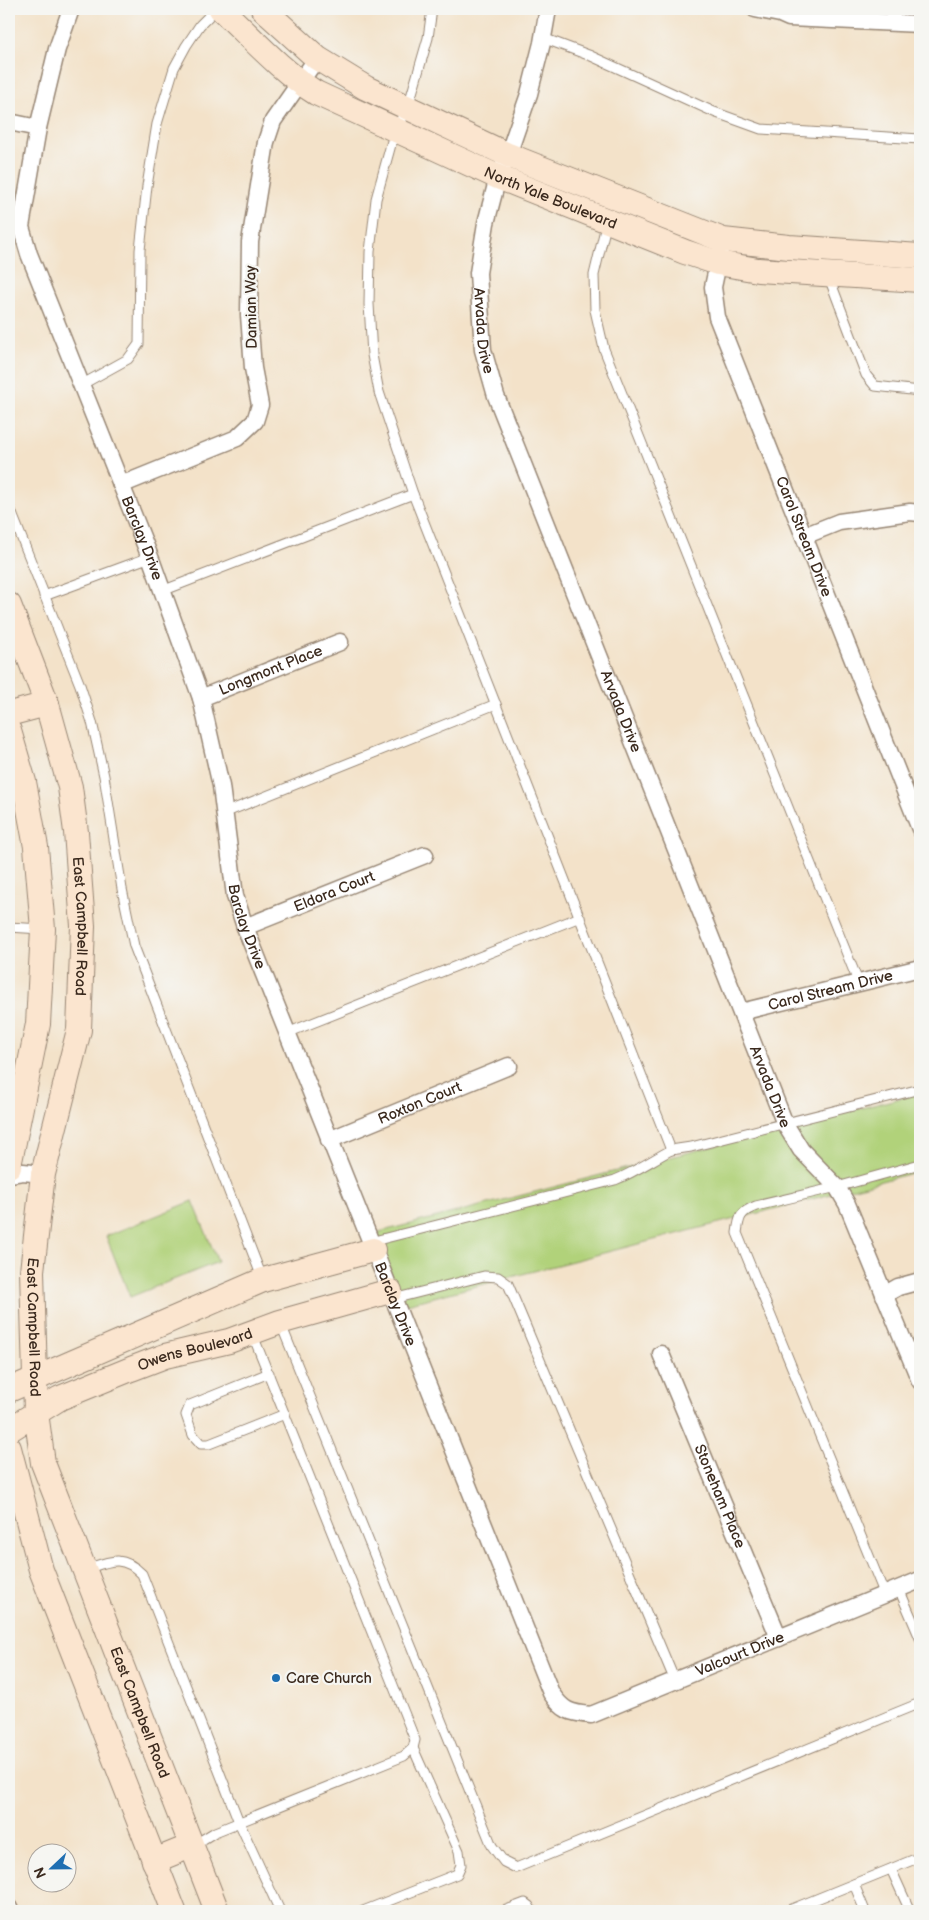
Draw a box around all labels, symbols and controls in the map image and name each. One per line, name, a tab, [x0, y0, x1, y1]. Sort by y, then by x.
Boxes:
street label: North Yale Boulevard	[481, 163, 620, 234]
street label: Damian Way	[241, 265, 262, 349]
street label: Arvada Drive	[469, 287, 498, 376]
street label: Carol Stream Drive	[771, 474, 836, 600]
street label: Barclay Drive	[117, 493, 167, 583]
street label: Longmont Place	[216, 641, 325, 700]
street label: Arvada Drive	[596, 668, 645, 755]
street label: East Campbell Road	[68, 856, 92, 996]
street label: Eldora Court	[291, 867, 378, 917]
street label: Barclay Drive	[224, 883, 270, 972]
street label: Carol Stream Drive	[766, 966, 895, 1015]
street label: Arvada Drive	[745, 1043, 795, 1131]
street label: Roxton Court	[375, 1077, 465, 1129]
street label: East Campbell Road	[22, 1256, 45, 1397]
street label: Barclay Drive	[370, 1259, 420, 1349]
street label: Owens Boulevard	[135, 1324, 255, 1376]
street label: Stoneham Place	[690, 1442, 750, 1551]
street label: Valcourt Drive	[693, 1628, 787, 1681]
street label: East Campbell Road	[105, 1644, 173, 1781]
place label: Care Church	[286, 1669, 372, 1688]
marker: Care Church	[270, 1672, 282, 1684]
north arrow	[28, 1842, 78, 1892]
text: N	[31, 1865, 50, 1881]

